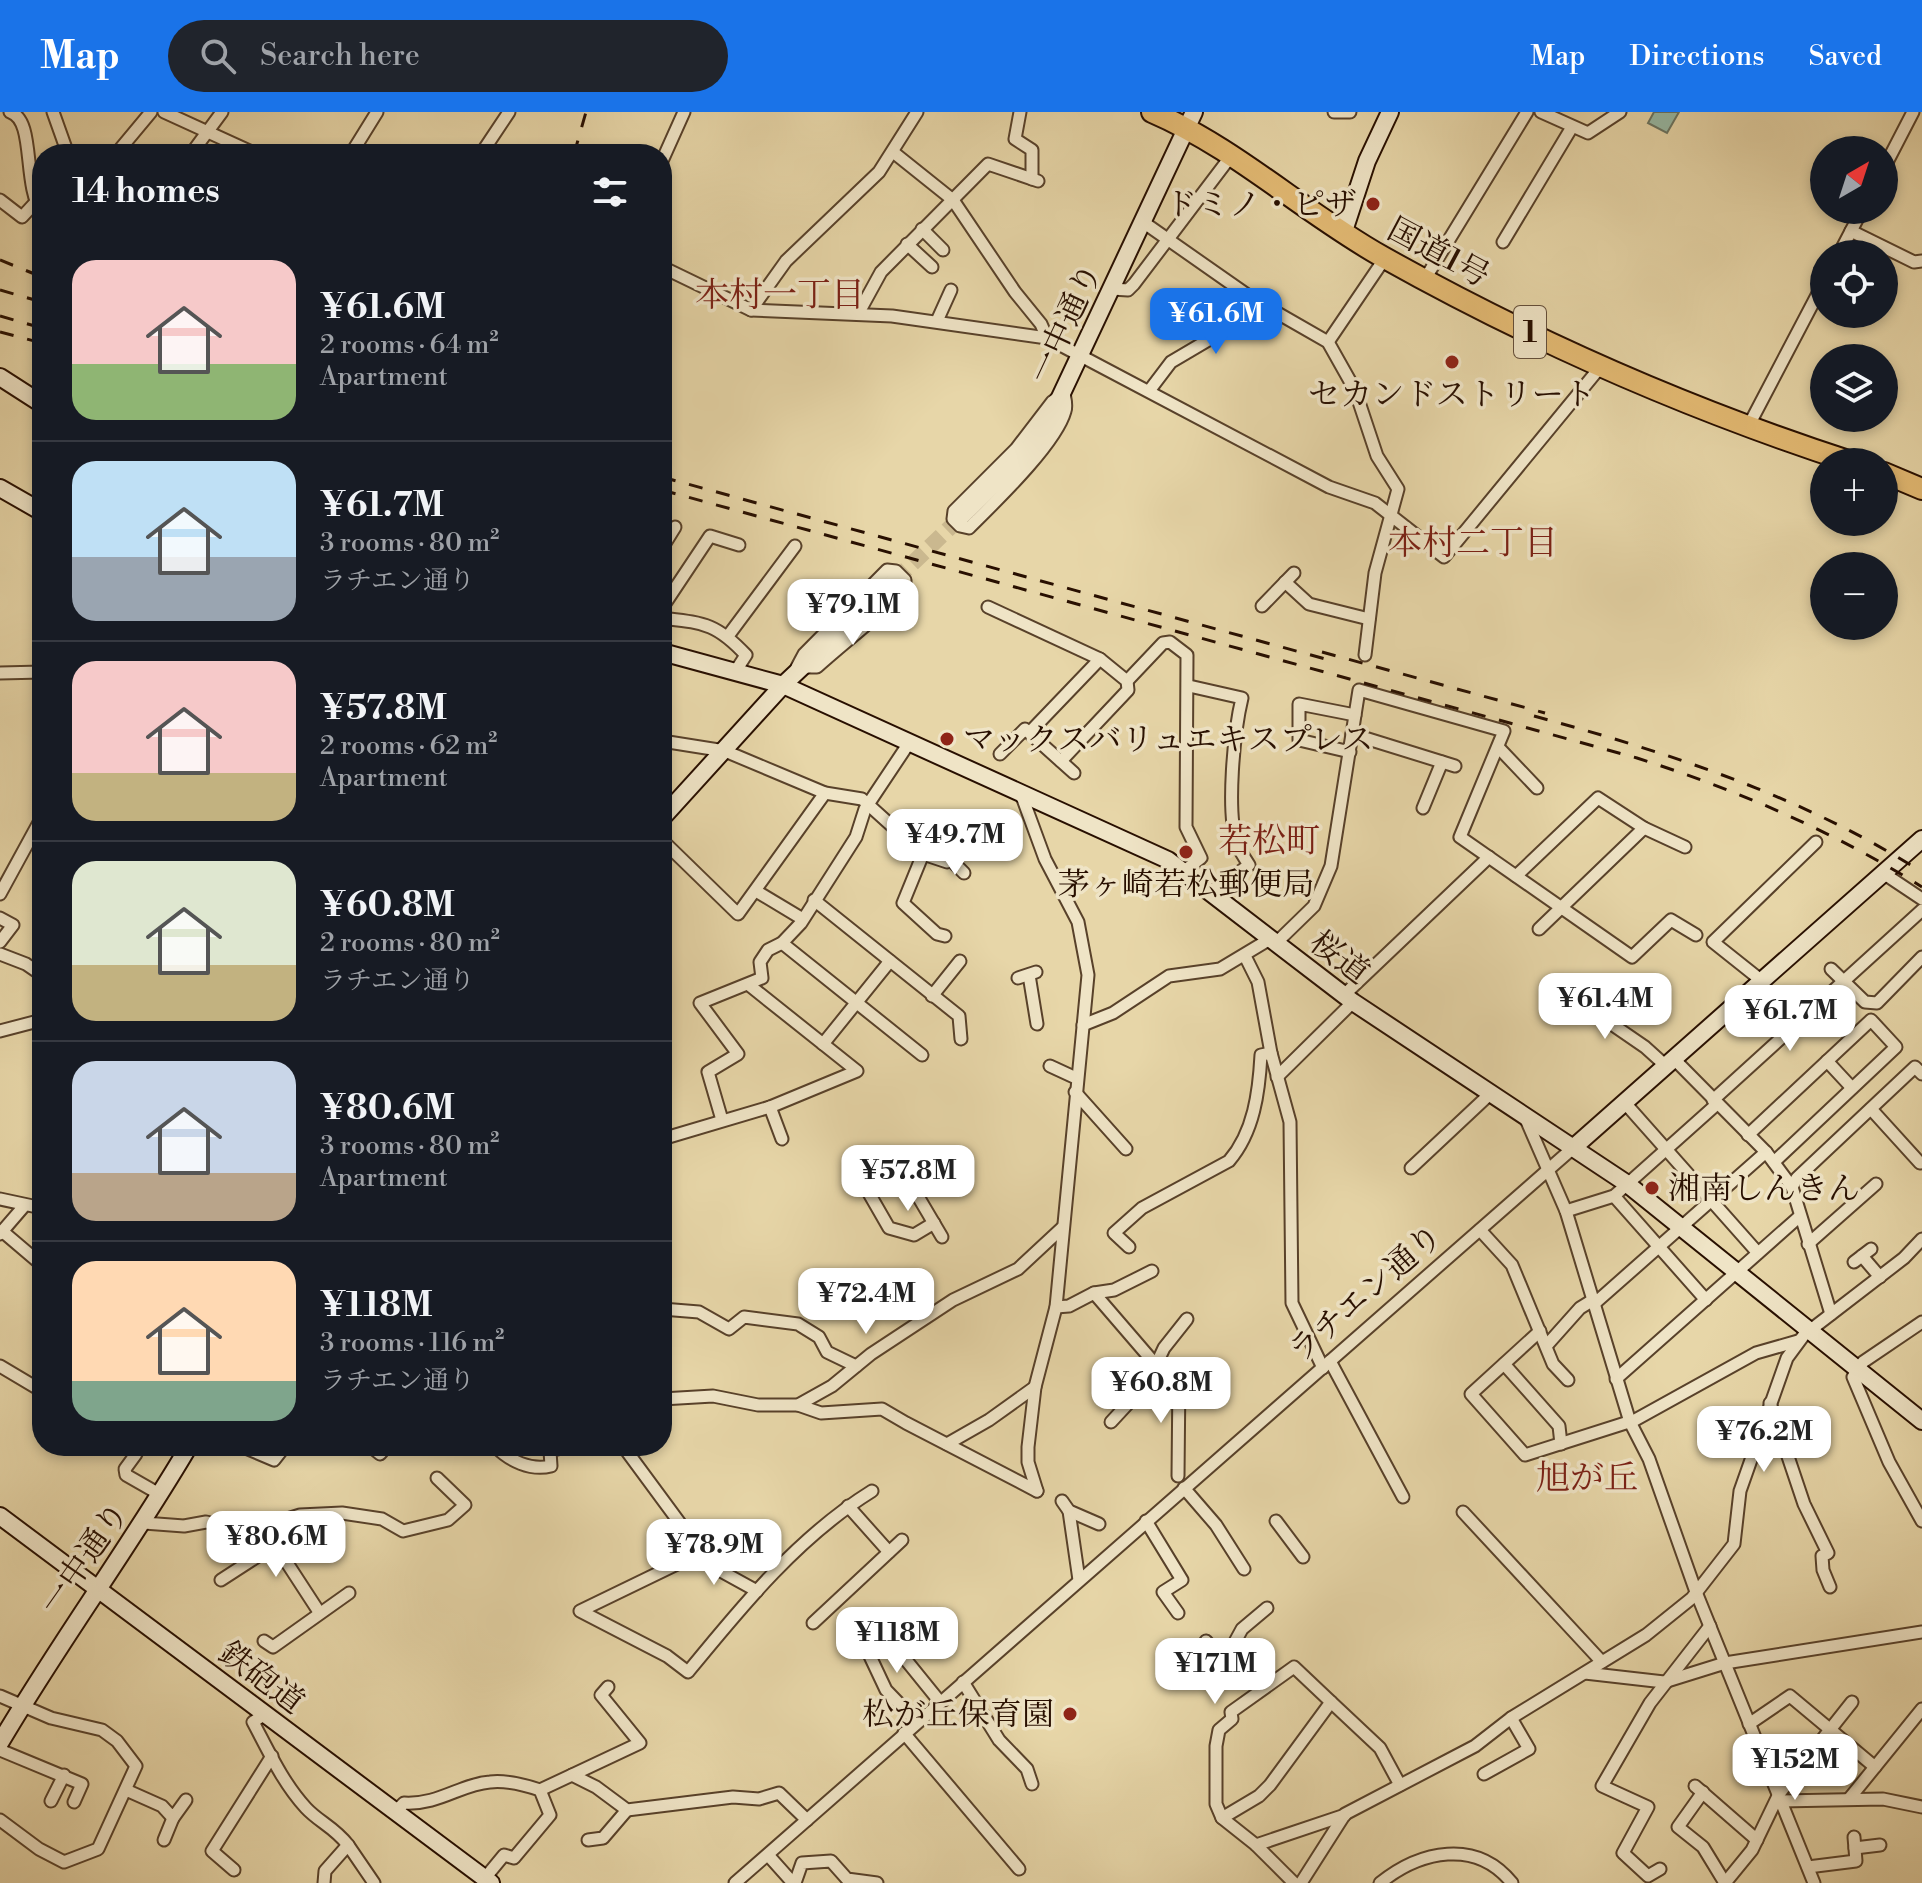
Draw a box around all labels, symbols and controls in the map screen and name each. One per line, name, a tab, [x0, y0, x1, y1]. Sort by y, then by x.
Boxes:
search box	[168, 20, 728, 92]
text: Map	[40, 33, 120, 80]
icon: search	[196, 34, 240, 78]
text: Search here	[260, 37, 420, 75]
text: Map	[1530, 39, 1585, 74]
text: Directions	[1629, 39, 1764, 74]
text: Saved	[1808, 39, 1882, 74]
north arrow	[1810, 136, 1898, 224]
map controls	[1810, 136, 1898, 640]
icon: filters	[588, 170, 632, 214]
text: 14 homes	[72, 171, 220, 213]
place label: ドミノ・ピザ	[1165, 185, 1357, 225]
marker: ドミノ・ピザ	[1364, 195, 1382, 213]
street label: 国道1号	[1381, 209, 1496, 296]
button: locate	[1810, 240, 1898, 328]
street label: 一中通り	[1021, 257, 1111, 390]
district label: 本村一丁目	[695, 275, 865, 317]
text: ¥61.6M	[320, 287, 445, 329]
pin: ¥61.6M	[1151, 288, 1281, 356]
icon: home	[136, 292, 232, 388]
text: ¥61.6M	[1168, 298, 1264, 330]
road number: 1	[1514, 306, 1546, 358]
text: 2 rooms · 64 m²	[320, 329, 499, 361]
button: layers	[1810, 344, 1898, 432]
marker: セカンドストリート	[1443, 353, 1461, 371]
text: Apartment	[320, 361, 448, 393]
place label: セカンドストリート	[1308, 375, 1596, 415]
button: +	[1810, 448, 1898, 536]
text: ¥61.7M	[320, 485, 444, 527]
icon: home	[136, 493, 232, 589]
district label: 本村二丁目	[1388, 523, 1558, 565]
text: 3 rooms · 80 m²	[320, 527, 499, 559]
button: −	[1810, 552, 1898, 640]
text: ラチエン通り	[320, 565, 475, 597]
pin: ¥79.1M	[788, 579, 918, 647]
text: ¥79.1M	[805, 589, 901, 621]
text: ¥57.8M	[320, 688, 447, 730]
icon: home	[136, 693, 232, 789]
place label: マックスバリュエキスプレス	[963, 720, 1374, 760]
text: 2 rooms · 62 m²	[320, 730, 497, 762]
marker: マックスバリュエキスプレス	[938, 730, 956, 748]
text: Apartment	[320, 762, 448, 794]
pin: ¥49.7M	[890, 809, 1020, 877]
text: ¥49.7M	[905, 819, 1005, 851]
district label: 若松町	[1218, 821, 1320, 863]
marker: 茅ヶ崎若松郵便局	[1177, 843, 1195, 861]
place label: 茅ヶ崎若松郵便局	[1058, 865, 1314, 905]
text: ¥60.8M	[320, 885, 455, 927]
icon: home	[136, 893, 232, 989]
street label: 桜道	[1302, 923, 1377, 993]
text: 2 rooms · 80 m²	[320, 927, 500, 959]
text: ラチエン通り	[320, 965, 475, 997]
pin: ¥61.4M	[1540, 973, 1670, 1041]
text: ¥61.4M	[1557, 983, 1653, 1015]
pin: ¥61.7M	[1725, 985, 1855, 1053]
text: ¥61.7M	[1743, 995, 1837, 1027]
text: ¥80.6M	[320, 1088, 455, 1130]
icon: home	[136, 1093, 232, 1189]
text: 3 rooms · 80 m²	[320, 1130, 499, 1162]
pin: ¥57.8M	[843, 1145, 973, 1213]
text: ¥57.8M	[859, 1155, 957, 1187]
text: Apartment	[320, 1162, 448, 1194]
place label: 湘南しんきん	[1668, 1169, 1860, 1209]
marker: 湘南しんきん	[1643, 1179, 1661, 1197]
street label: ラチエン通り	[1281, 1216, 1451, 1371]
pin: ¥72.4M	[801, 1268, 931, 1336]
text: ¥72.4M	[816, 1278, 916, 1310]
text: ¥118M	[320, 1285, 432, 1327]
icon: home	[136, 1293, 232, 1389]
text: 3 rooms · 116 m²	[320, 1327, 504, 1359]
pin: ¥60.8M	[1096, 1357, 1226, 1425]
text: ラチエン通り	[320, 1365, 475, 1397]
text: ¥60.8M	[1110, 1367, 1213, 1399]
pin: ¥76.2M	[1699, 1406, 1829, 1474]
text: ¥76.2M	[1715, 1416, 1813, 1448]
district label: 旭が丘	[1536, 1458, 1638, 1500]
street label: 一中通り	[32, 1495, 138, 1622]
pin: ¥80.6M	[211, 1511, 341, 1579]
pin: ¥78.9M	[649, 1519, 779, 1587]
text: ¥80.6M	[225, 1521, 328, 1553]
text: ¥78.9M	[664, 1529, 764, 1561]
pin: ¥118M	[841, 1607, 953, 1675]
text: ¥118M	[854, 1617, 940, 1649]
street label: 鉄砲道	[211, 1633, 312, 1723]
pin: ¥171M	[1159, 1638, 1271, 1706]
text: ¥171M	[1173, 1648, 1257, 1680]
place label: 松が丘保育園	[862, 1695, 1054, 1735]
marker: 松が丘保育園	[1061, 1705, 1079, 1723]
pin: ¥152M	[1739, 1734, 1851, 1802]
text: ¥152M	[1751, 1744, 1839, 1776]

